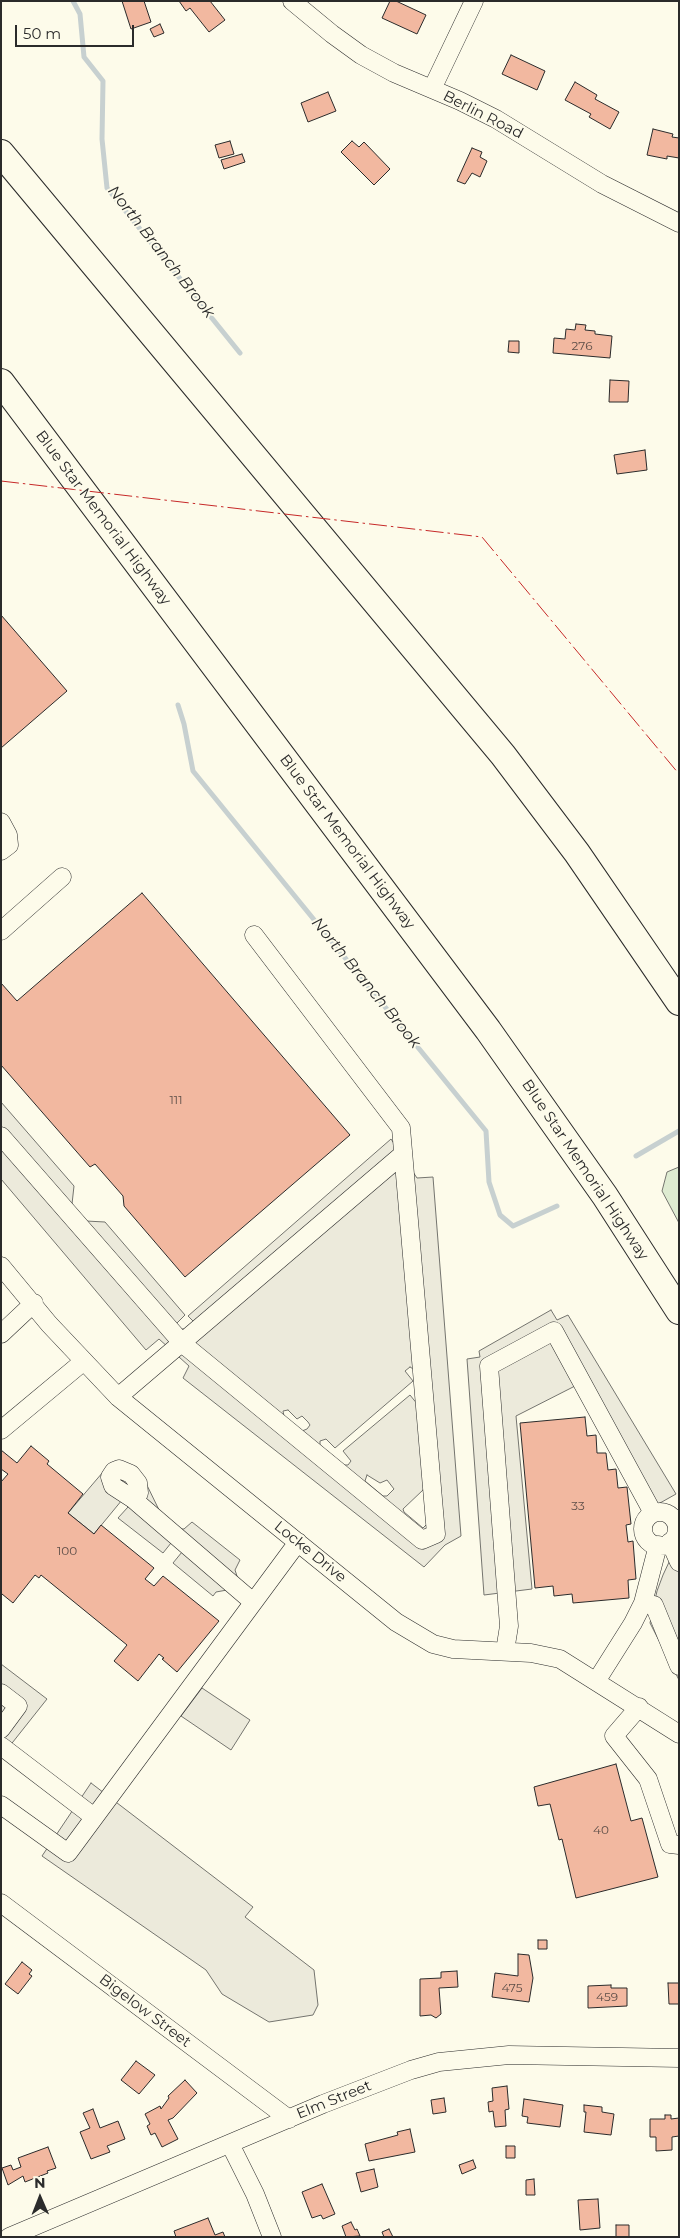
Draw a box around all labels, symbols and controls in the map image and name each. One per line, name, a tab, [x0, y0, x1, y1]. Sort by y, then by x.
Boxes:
scale bar	[18, 15, 136, 47]
text: 50 m	[23, 24, 61, 43]
street label: Berlin Road	[440, 87, 526, 143]
water label: North Branch Brook	[103, 182, 219, 322]
house number: 276	[572, 339, 592, 353]
street label: Blue Star Memorial Highway	[31, 427, 175, 609]
street label: Blue Star Memorial Highway	[275, 751, 419, 933]
water label: North Branch Brook	[307, 914, 425, 1052]
street label: Blue Star Memorial Highway	[518, 1076, 652, 1264]
house number: 111	[170, 1093, 182, 1107]
house number: 33	[571, 1499, 585, 1513]
street label: Locke Drive	[270, 1518, 350, 1586]
house number: 100	[57, 1544, 77, 1558]
house number: 40	[593, 1823, 609, 1837]
street label: Bigelow Street	[96, 1971, 194, 2051]
house number: 475	[502, 1981, 522, 1995]
house number: 459	[596, 1990, 618, 2004]
street label: Elm Street	[294, 2077, 374, 2123]
north arrow	[15, 2173, 65, 2223]
text: N	[34, 2174, 46, 2192]

